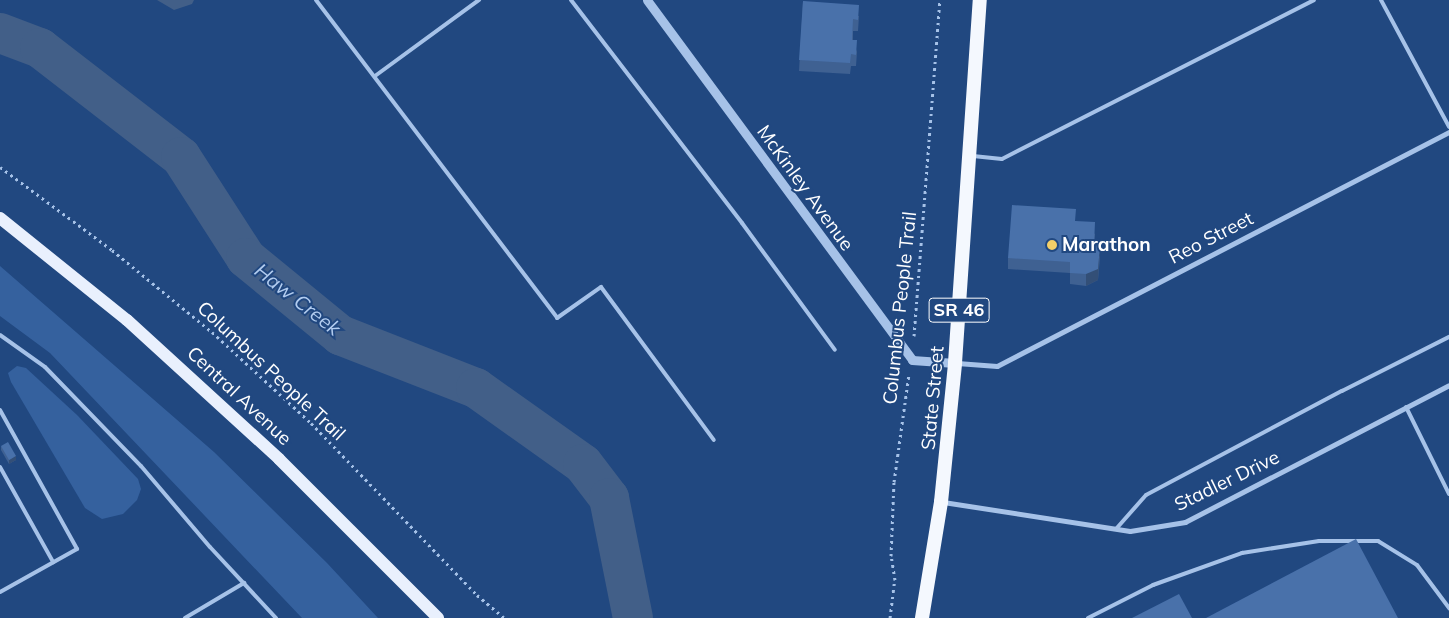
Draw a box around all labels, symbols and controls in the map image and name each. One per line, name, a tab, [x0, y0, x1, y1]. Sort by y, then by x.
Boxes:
street label: McKinley Avenue	[752, 121, 858, 255]
street label: Reo Street	[1165, 207, 1257, 269]
street label: Columbus People Trail	[879, 210, 921, 406]
place label: Marathon	[1062, 234, 1151, 256]
marker: Marathon	[1046, 239, 1058, 251]
water label: Haw Creek	[250, 258, 346, 340]
road number: SR 46	[928, 294, 990, 326]
street label: Columbus People Trail	[192, 297, 350, 445]
street label: Central Avenue	[182, 342, 296, 450]
street label: State Street	[917, 345, 949, 451]
street label: Stadler Drive	[1171, 446, 1283, 516]

